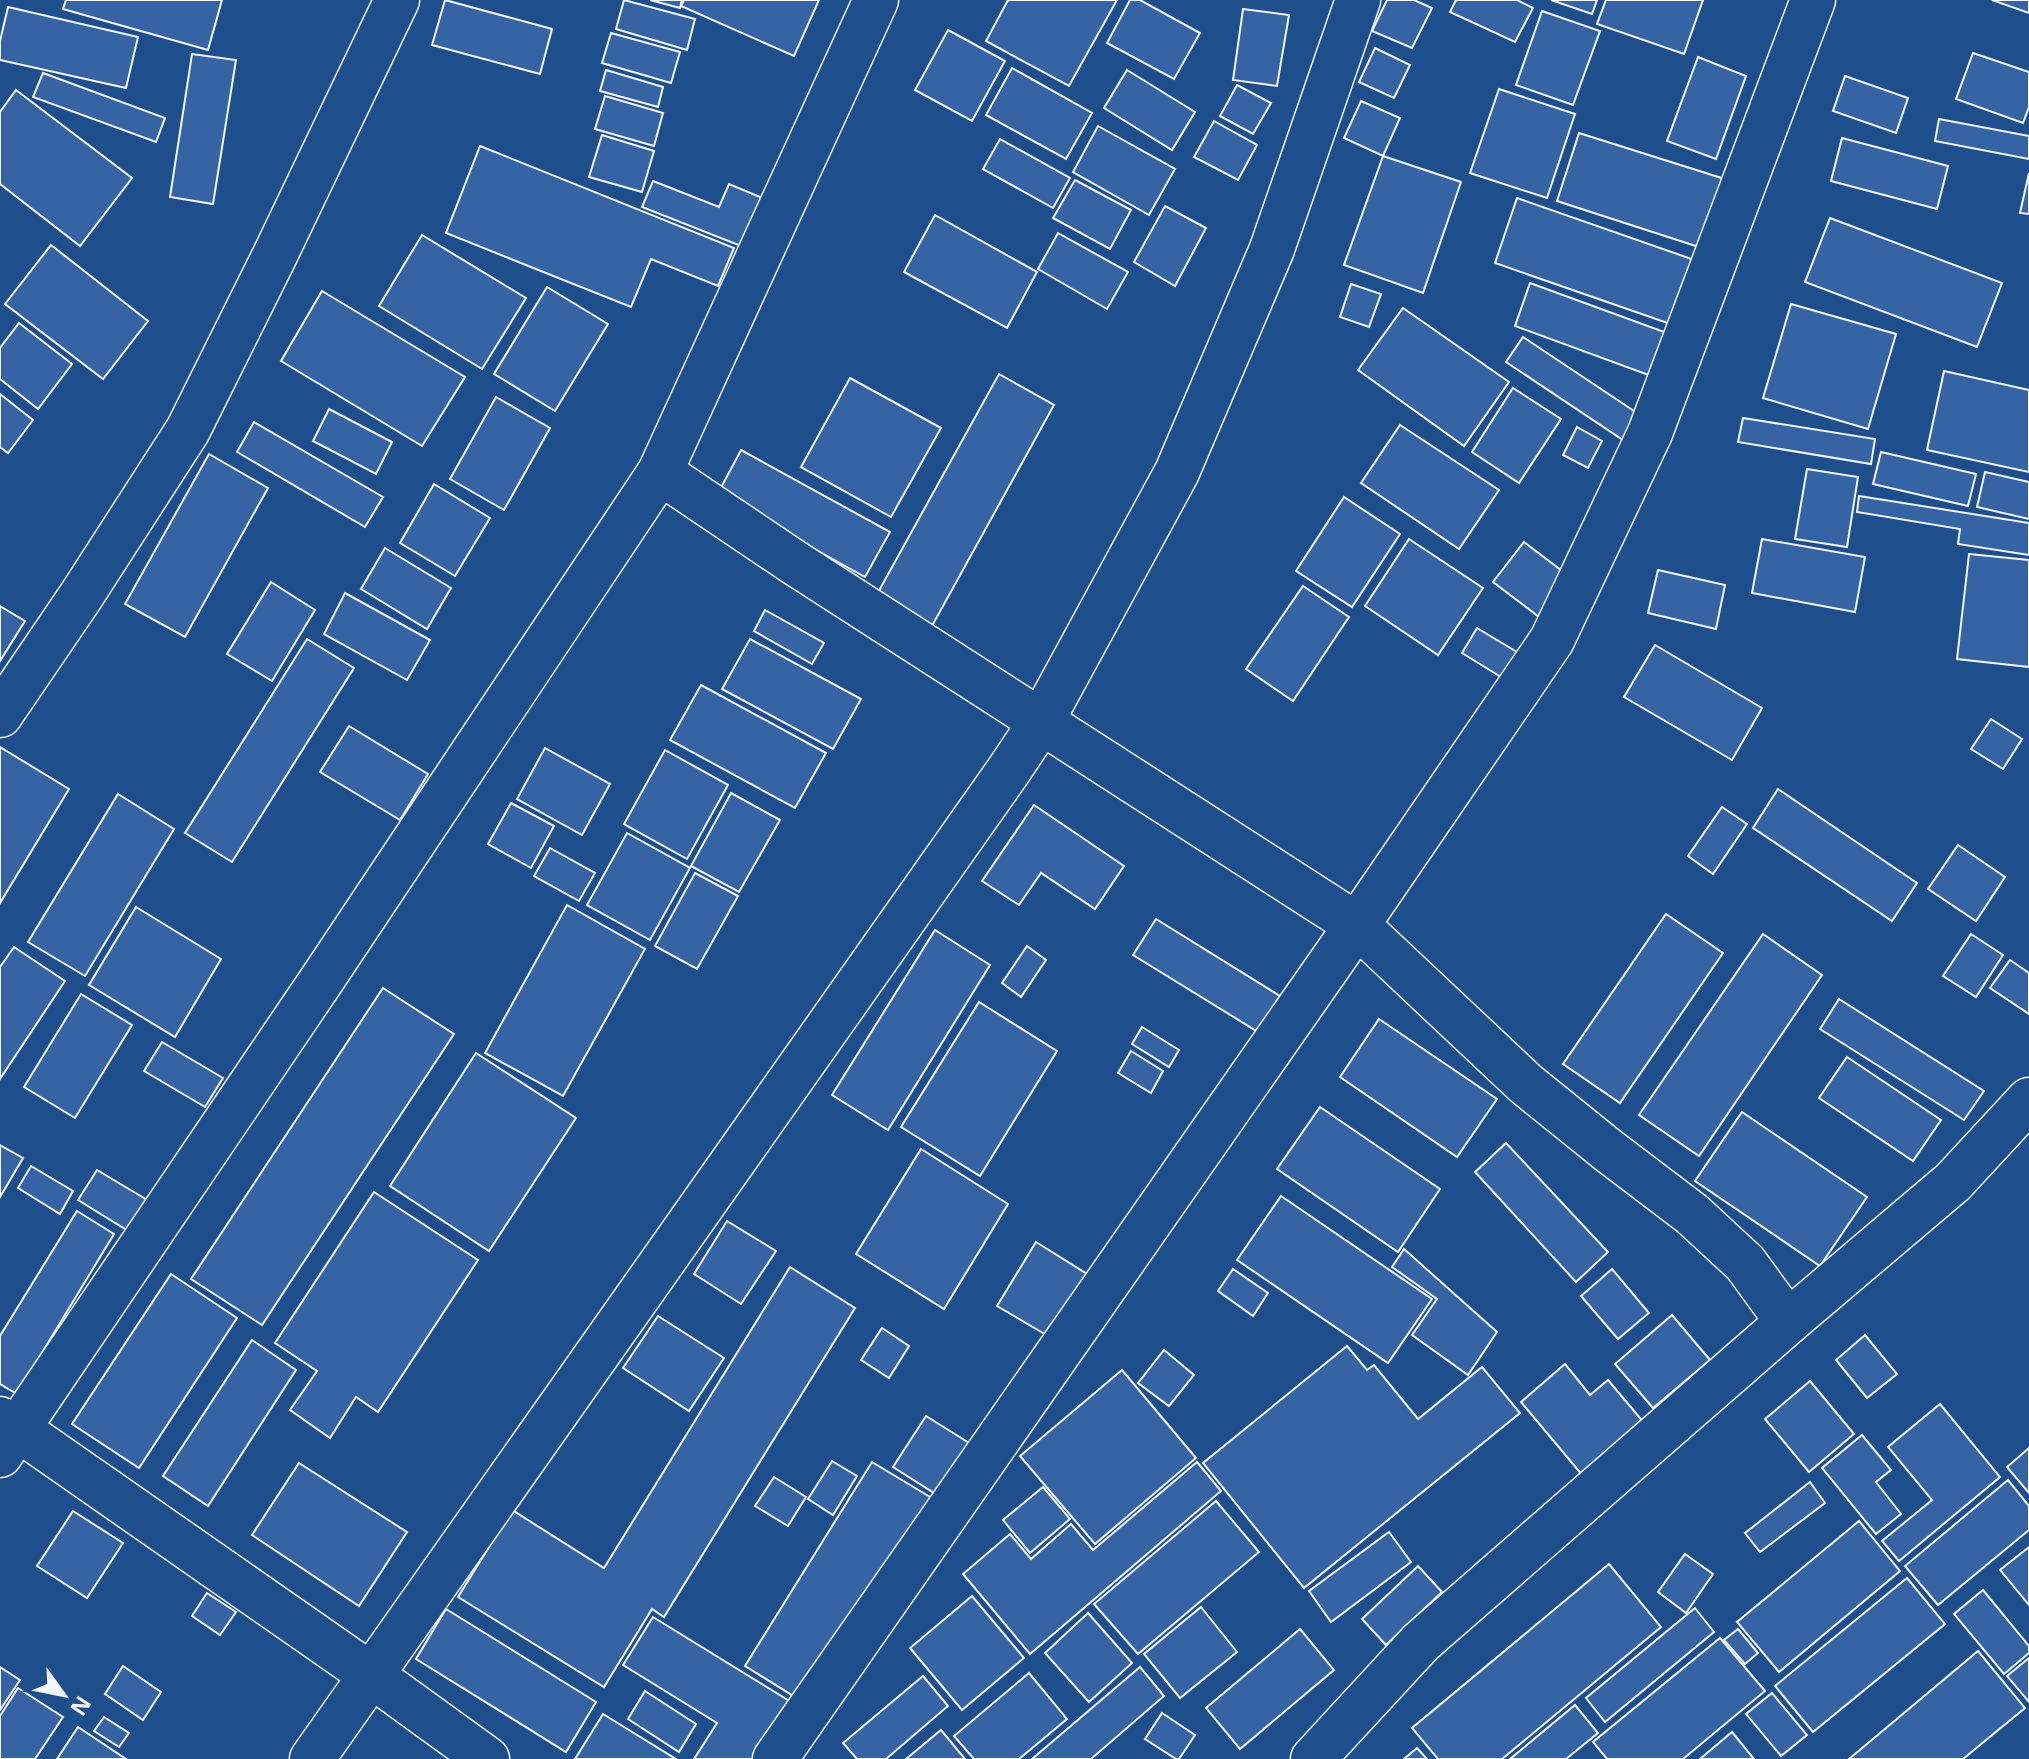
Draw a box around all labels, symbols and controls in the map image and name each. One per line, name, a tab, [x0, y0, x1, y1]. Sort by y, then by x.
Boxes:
north arrow	[24, 1655, 104, 1735]
text: N	[64, 1691, 99, 1722]

